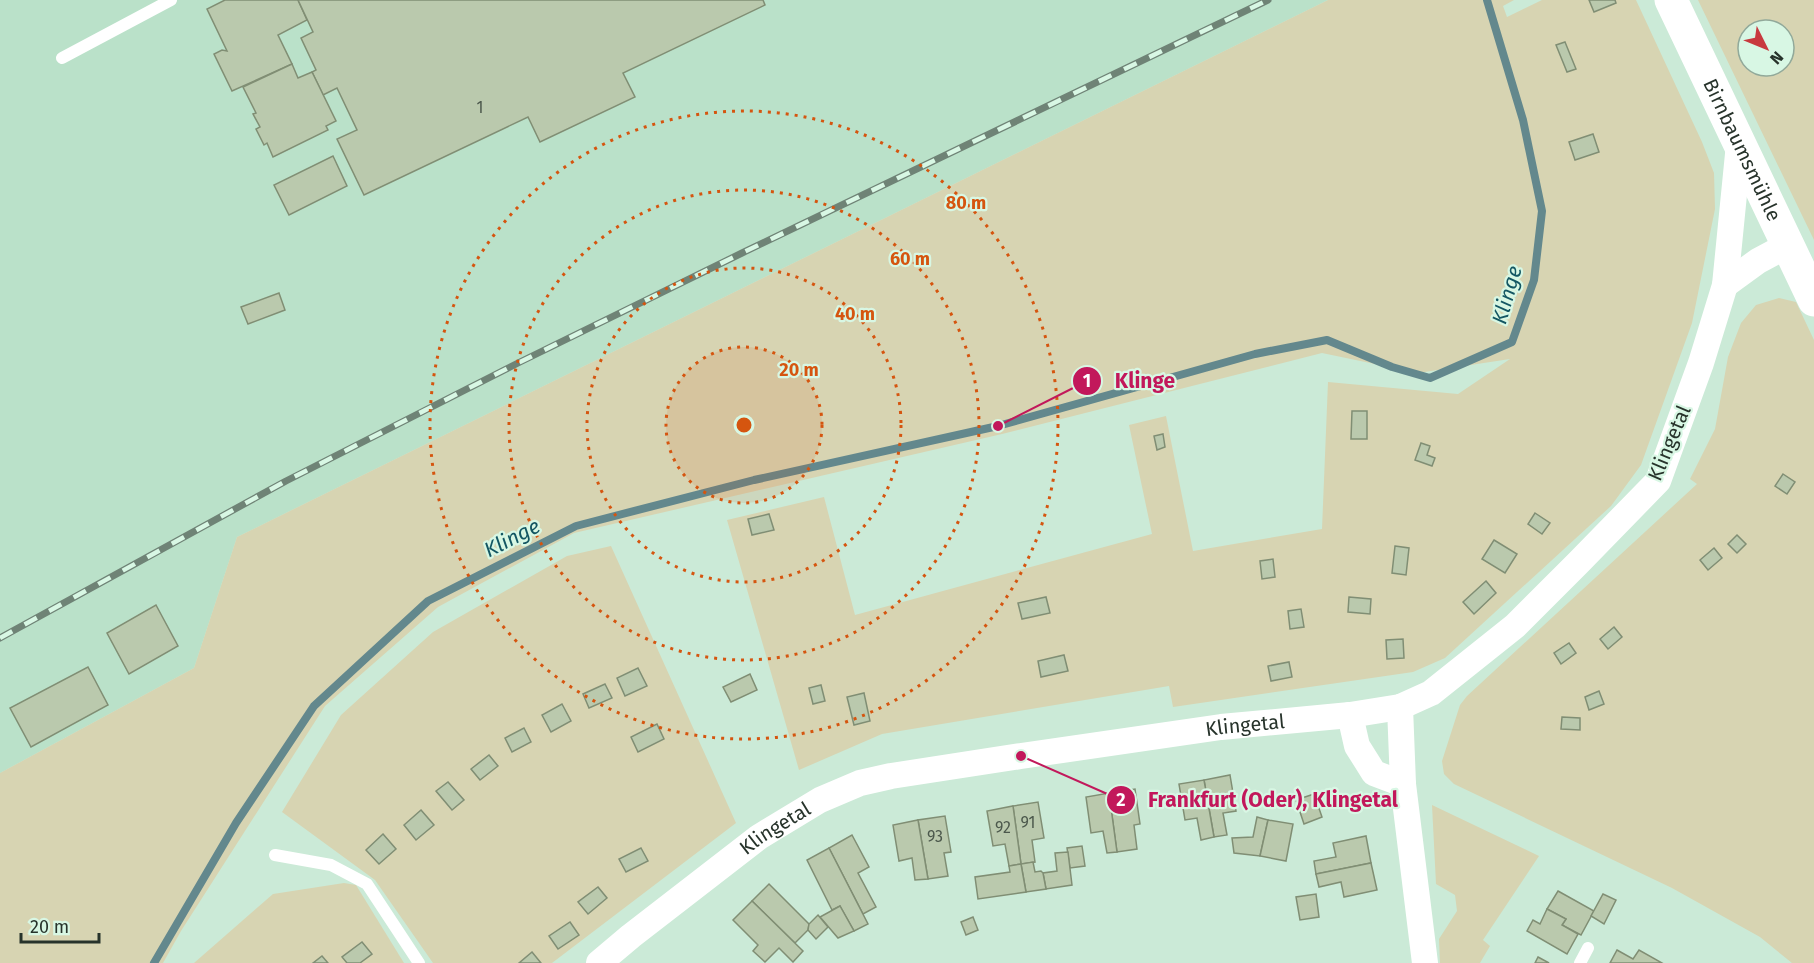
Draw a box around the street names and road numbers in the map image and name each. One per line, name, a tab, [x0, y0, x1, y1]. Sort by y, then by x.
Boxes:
street label: Birnbaumsmühle	[1698, 75, 1787, 225]
street label: Klingetal	[1642, 402, 1696, 484]
street label: Klingetal	[1204, 709, 1286, 741]
street label: Klingetal	[735, 797, 815, 860]

